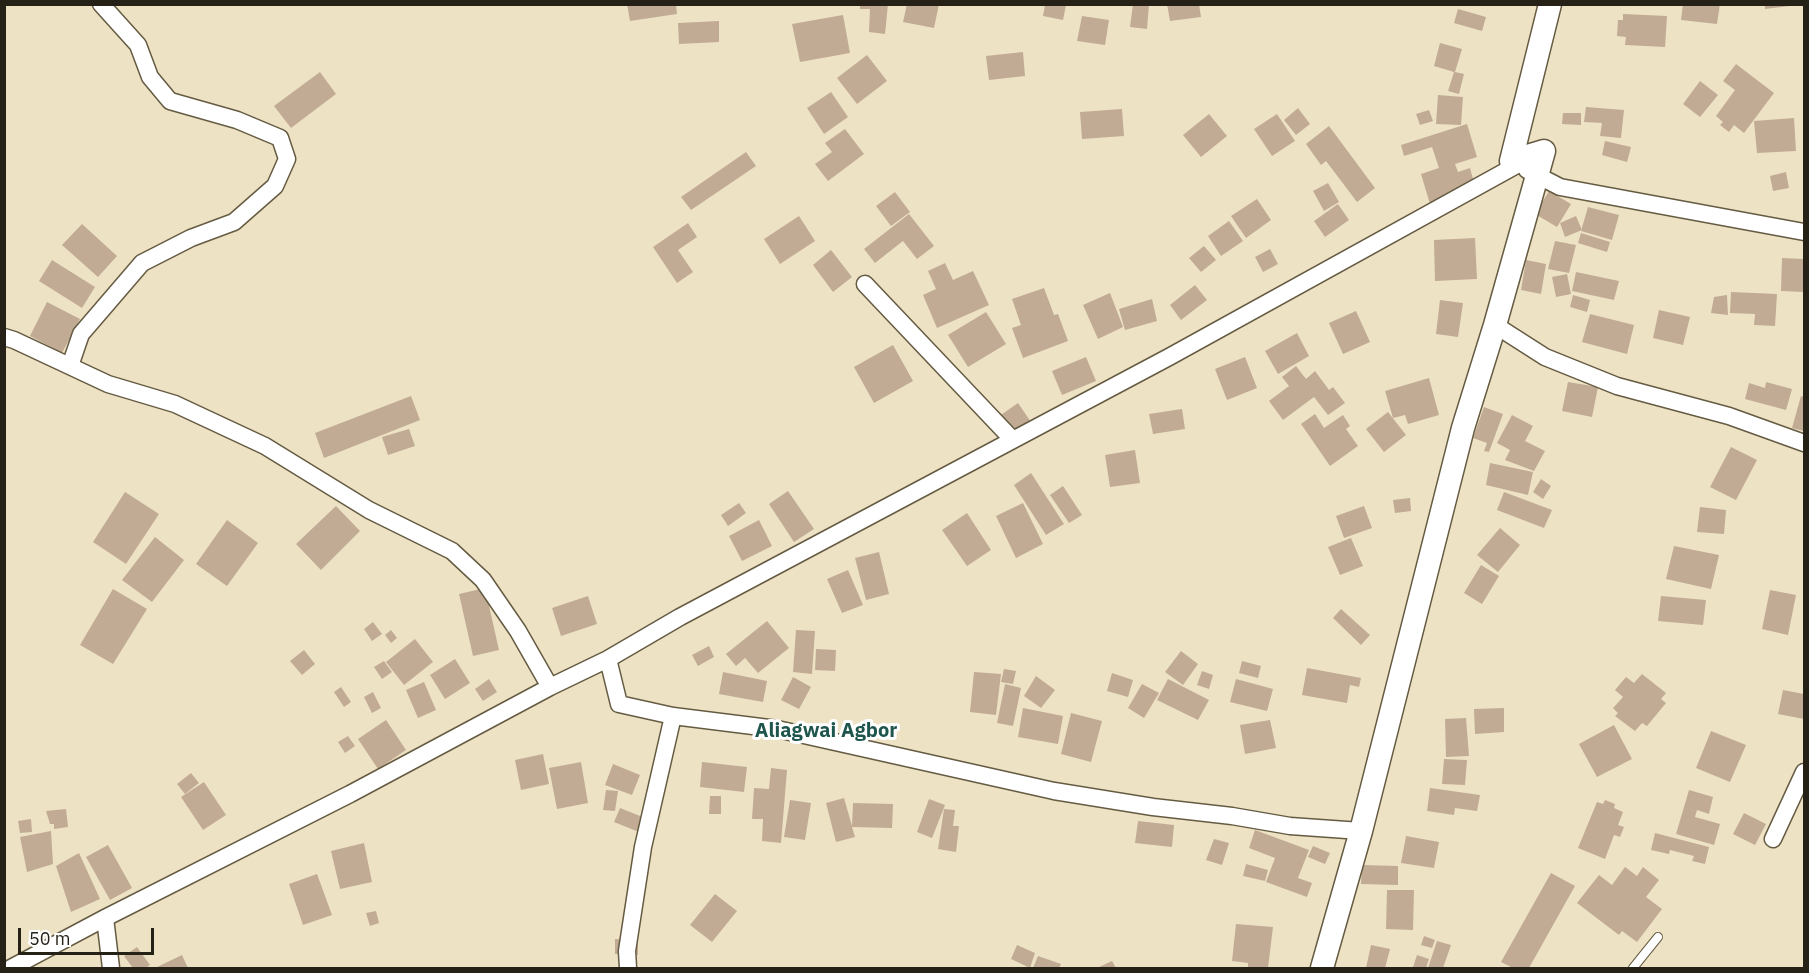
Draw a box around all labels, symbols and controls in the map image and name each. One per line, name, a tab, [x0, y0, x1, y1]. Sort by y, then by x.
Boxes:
district label: Aliagwai Agbor	[755, 719, 897, 743]
scale bar	[21, 916, 158, 954]
text: 50 m	[29, 927, 71, 950]

